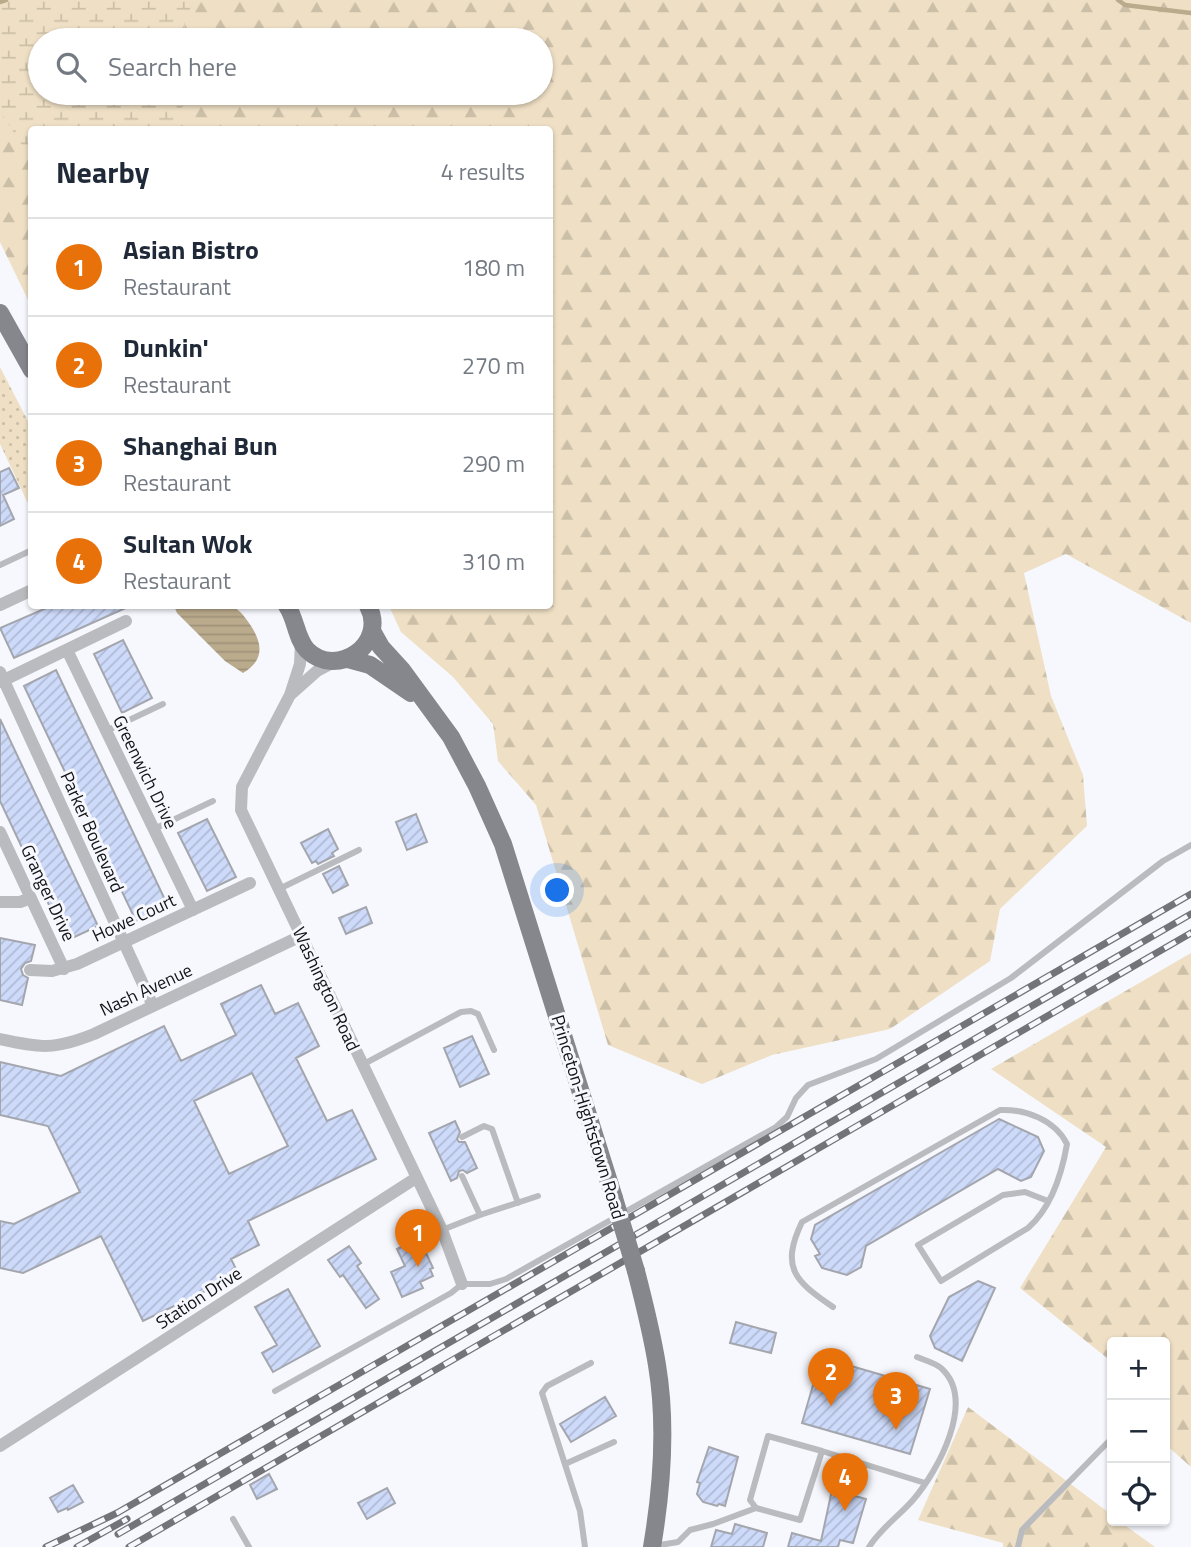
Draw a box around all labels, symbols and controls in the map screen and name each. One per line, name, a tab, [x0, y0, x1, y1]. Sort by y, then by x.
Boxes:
search box	[28, 28, 553, 105]
text: Search here	[108, 47, 237, 86]
icon: search	[52, 48, 90, 86]
text: Nearby	[56, 149, 149, 195]
text: 4 results	[441, 154, 525, 189]
text: Asian Bistro	[123, 230, 259, 269]
text: 1	[73, 250, 85, 285]
text: 180 m	[462, 250, 525, 285]
text: Restaurant	[123, 269, 231, 304]
text: Dunkin'	[123, 328, 209, 367]
text: 2	[73, 348, 85, 383]
text: 270 m	[462, 348, 525, 383]
text: Restaurant	[123, 367, 231, 402]
text: Shanghai Bun	[123, 426, 278, 465]
text: 3	[73, 446, 85, 481]
text: 290 m	[462, 446, 525, 481]
text: Restaurant	[123, 465, 231, 500]
text: Sultan Wok	[123, 524, 252, 563]
text: 4	[73, 544, 85, 579]
text: 310 m	[462, 544, 525, 579]
text: Restaurant	[123, 563, 231, 598]
street label: Greenwich Drive	[106, 710, 185, 833]
street label: Parker Boulevard	[54, 767, 131, 897]
street label: Granger Drive	[14, 840, 83, 946]
your location	[540, 873, 574, 907]
street label: Howe Court	[88, 886, 181, 949]
street label: Washington Road	[286, 922, 367, 1055]
street label: Nash Avenue	[95, 956, 197, 1023]
street label: Princeton-Hightstown Road	[545, 1011, 632, 1222]
pin: 1	[395, 1209, 441, 1267]
street label: Station Drive	[150, 1260, 247, 1336]
map controls	[1107, 1337, 1170, 1526]
button: +	[1107, 1337, 1170, 1400]
pin: 2	[808, 1348, 854, 1406]
pin: 3	[873, 1372, 919, 1430]
button: −	[1107, 1400, 1170, 1463]
pin: 4	[822, 1453, 868, 1511]
button: locate	[1107, 1463, 1170, 1526]

